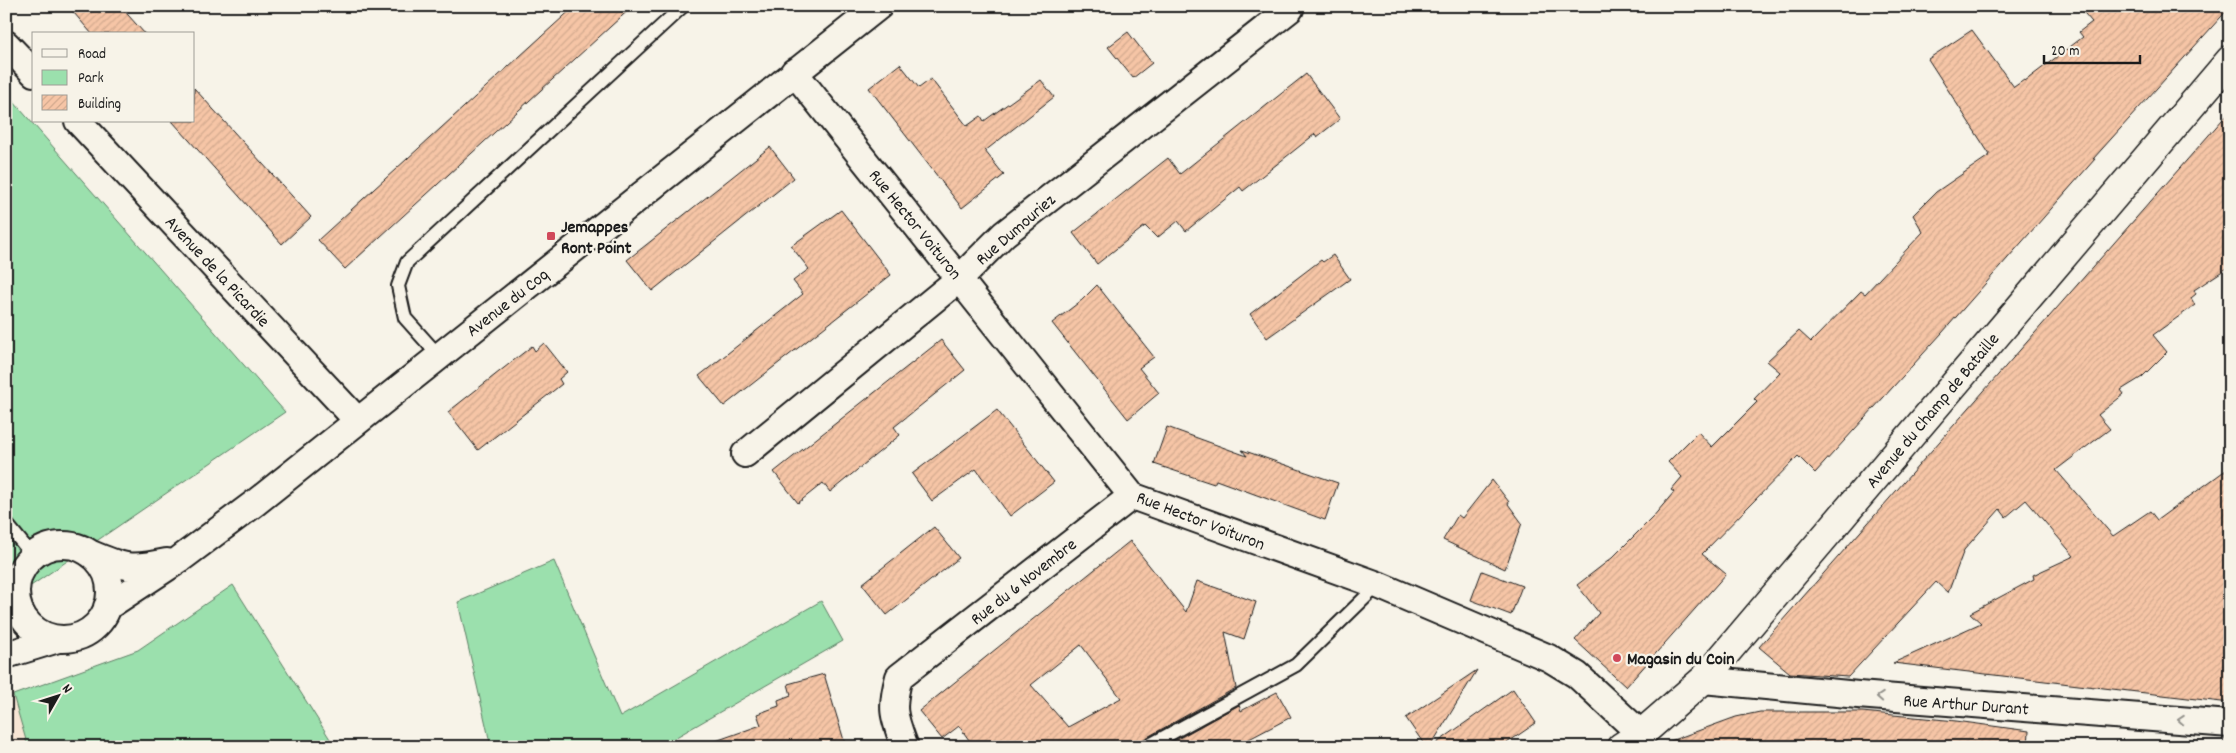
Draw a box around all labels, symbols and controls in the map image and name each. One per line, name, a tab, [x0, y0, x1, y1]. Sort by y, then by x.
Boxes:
legend	[32, 32, 195, 122]
scale bar	[2044, 32, 2140, 64]
text: 20 m	[2051, 41, 2079, 63]
text: Road	[78, 44, 106, 66]
text: Park	[78, 68, 104, 90]
text: Building	[78, 94, 121, 116]
street label: Rue Hector Voituron	[862, 165, 966, 286]
street label: Rue Dumouriez	[971, 189, 1062, 273]
street label: Avenue de la Picardie	[158, 211, 275, 334]
place label: Jemappes Ront Point	[561, 216, 632, 262]
marker: Jemappes Ront Point	[545, 230, 557, 242]
street label: Avenue du Coq	[462, 264, 555, 344]
street label: Avenue du Champ de Bataille	[1861, 328, 2007, 495]
street label: Rue Hector Voituron	[1132, 486, 1268, 558]
street label: Rue du 6 Novembre	[966, 533, 1083, 633]
place label: Magasin du Coin	[1627, 648, 1734, 673]
marker: Magasin du Coin	[1611, 652, 1623, 664]
north arrow	[32, 670, 82, 720]
text: N	[57, 680, 77, 698]
street label: Rue Arthur Durant	[1902, 690, 2030, 723]
one-way arrow	[1875, 692, 1883, 703]
one-way arrow	[2177, 715, 2185, 726]

